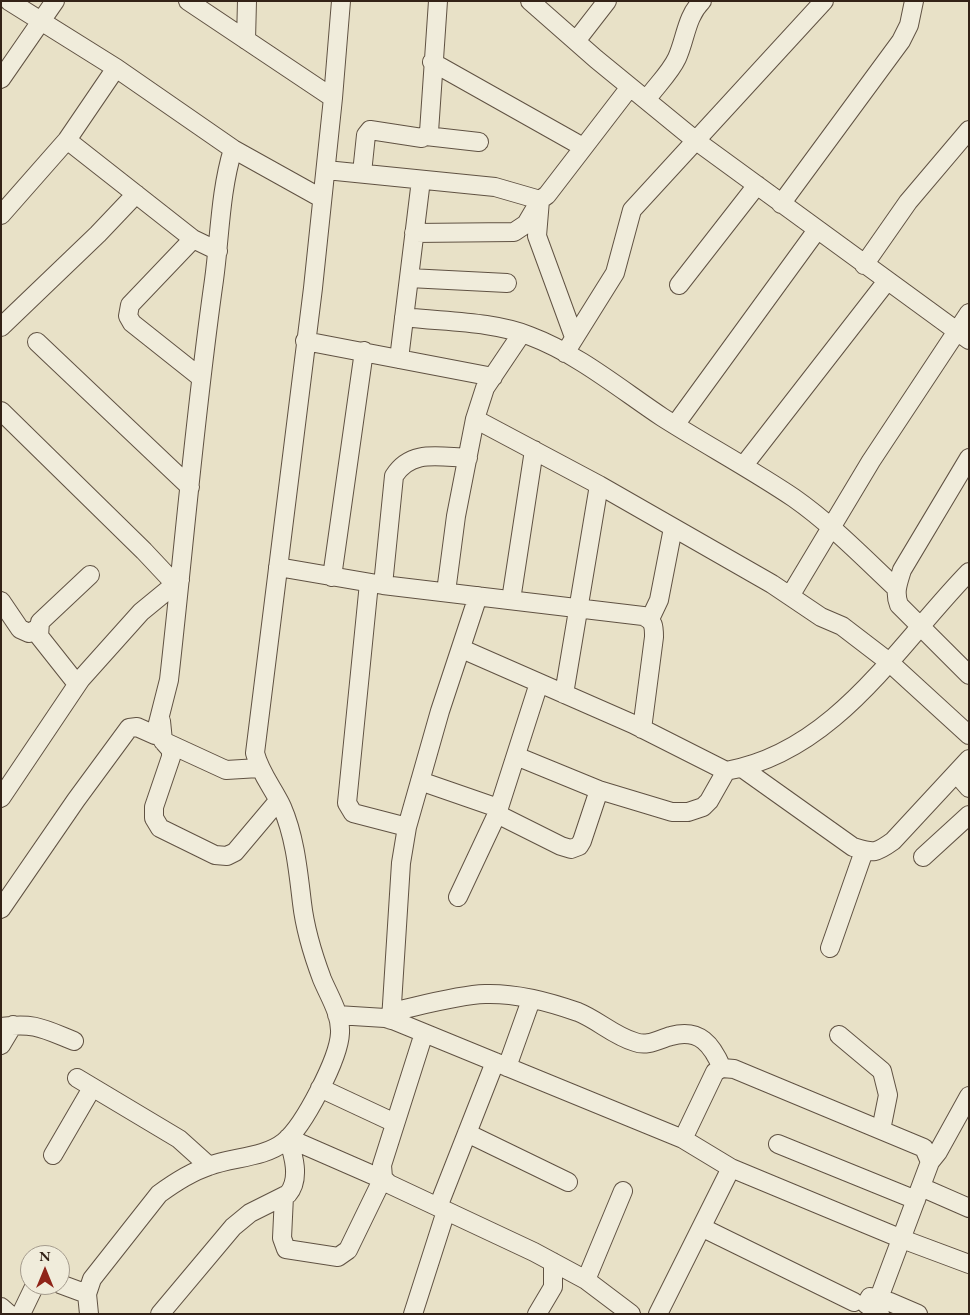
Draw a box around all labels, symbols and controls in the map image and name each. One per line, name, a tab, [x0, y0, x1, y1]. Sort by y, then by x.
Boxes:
north arrow	[20, 1245, 70, 1295]
text: N	[39, 1247, 51, 1265]

